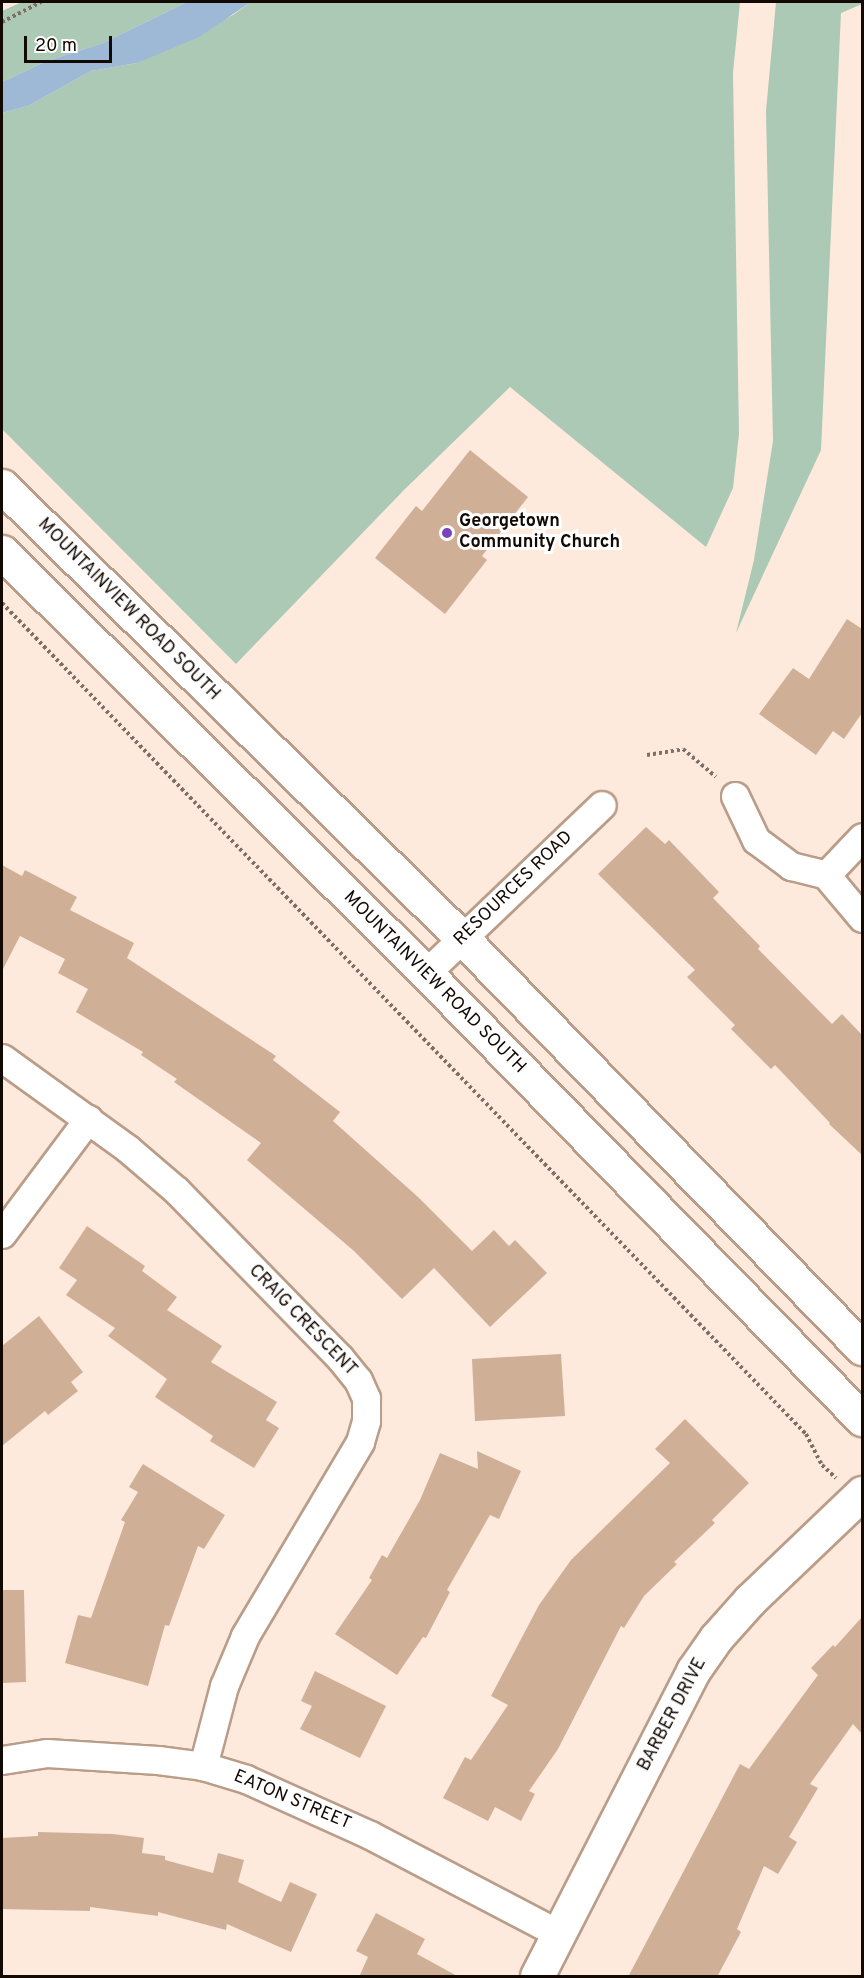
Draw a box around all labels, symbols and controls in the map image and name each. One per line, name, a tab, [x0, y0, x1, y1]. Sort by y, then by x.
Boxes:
scale bar	[27, 24, 116, 62]
text: 20 m	[35, 35, 77, 58]
place label: Georgetown Community Church	[459, 512, 620, 554]
street label: MOUNTAINVIEW ROAD SOUTH	[32, 514, 224, 706]
marker: Georgetown Community Church	[440, 526, 454, 540]
street label: RESOURCES ROAD	[450, 827, 578, 951]
street label: MOUNTAINVIEW ROAD SOUTH	[338, 887, 530, 1079]
street label: CRAIG CRESCENT	[243, 1261, 361, 1381]
street label: BARBER DRIVE	[634, 1655, 712, 1775]
street label: EATON STREET	[230, 1767, 354, 1835]

